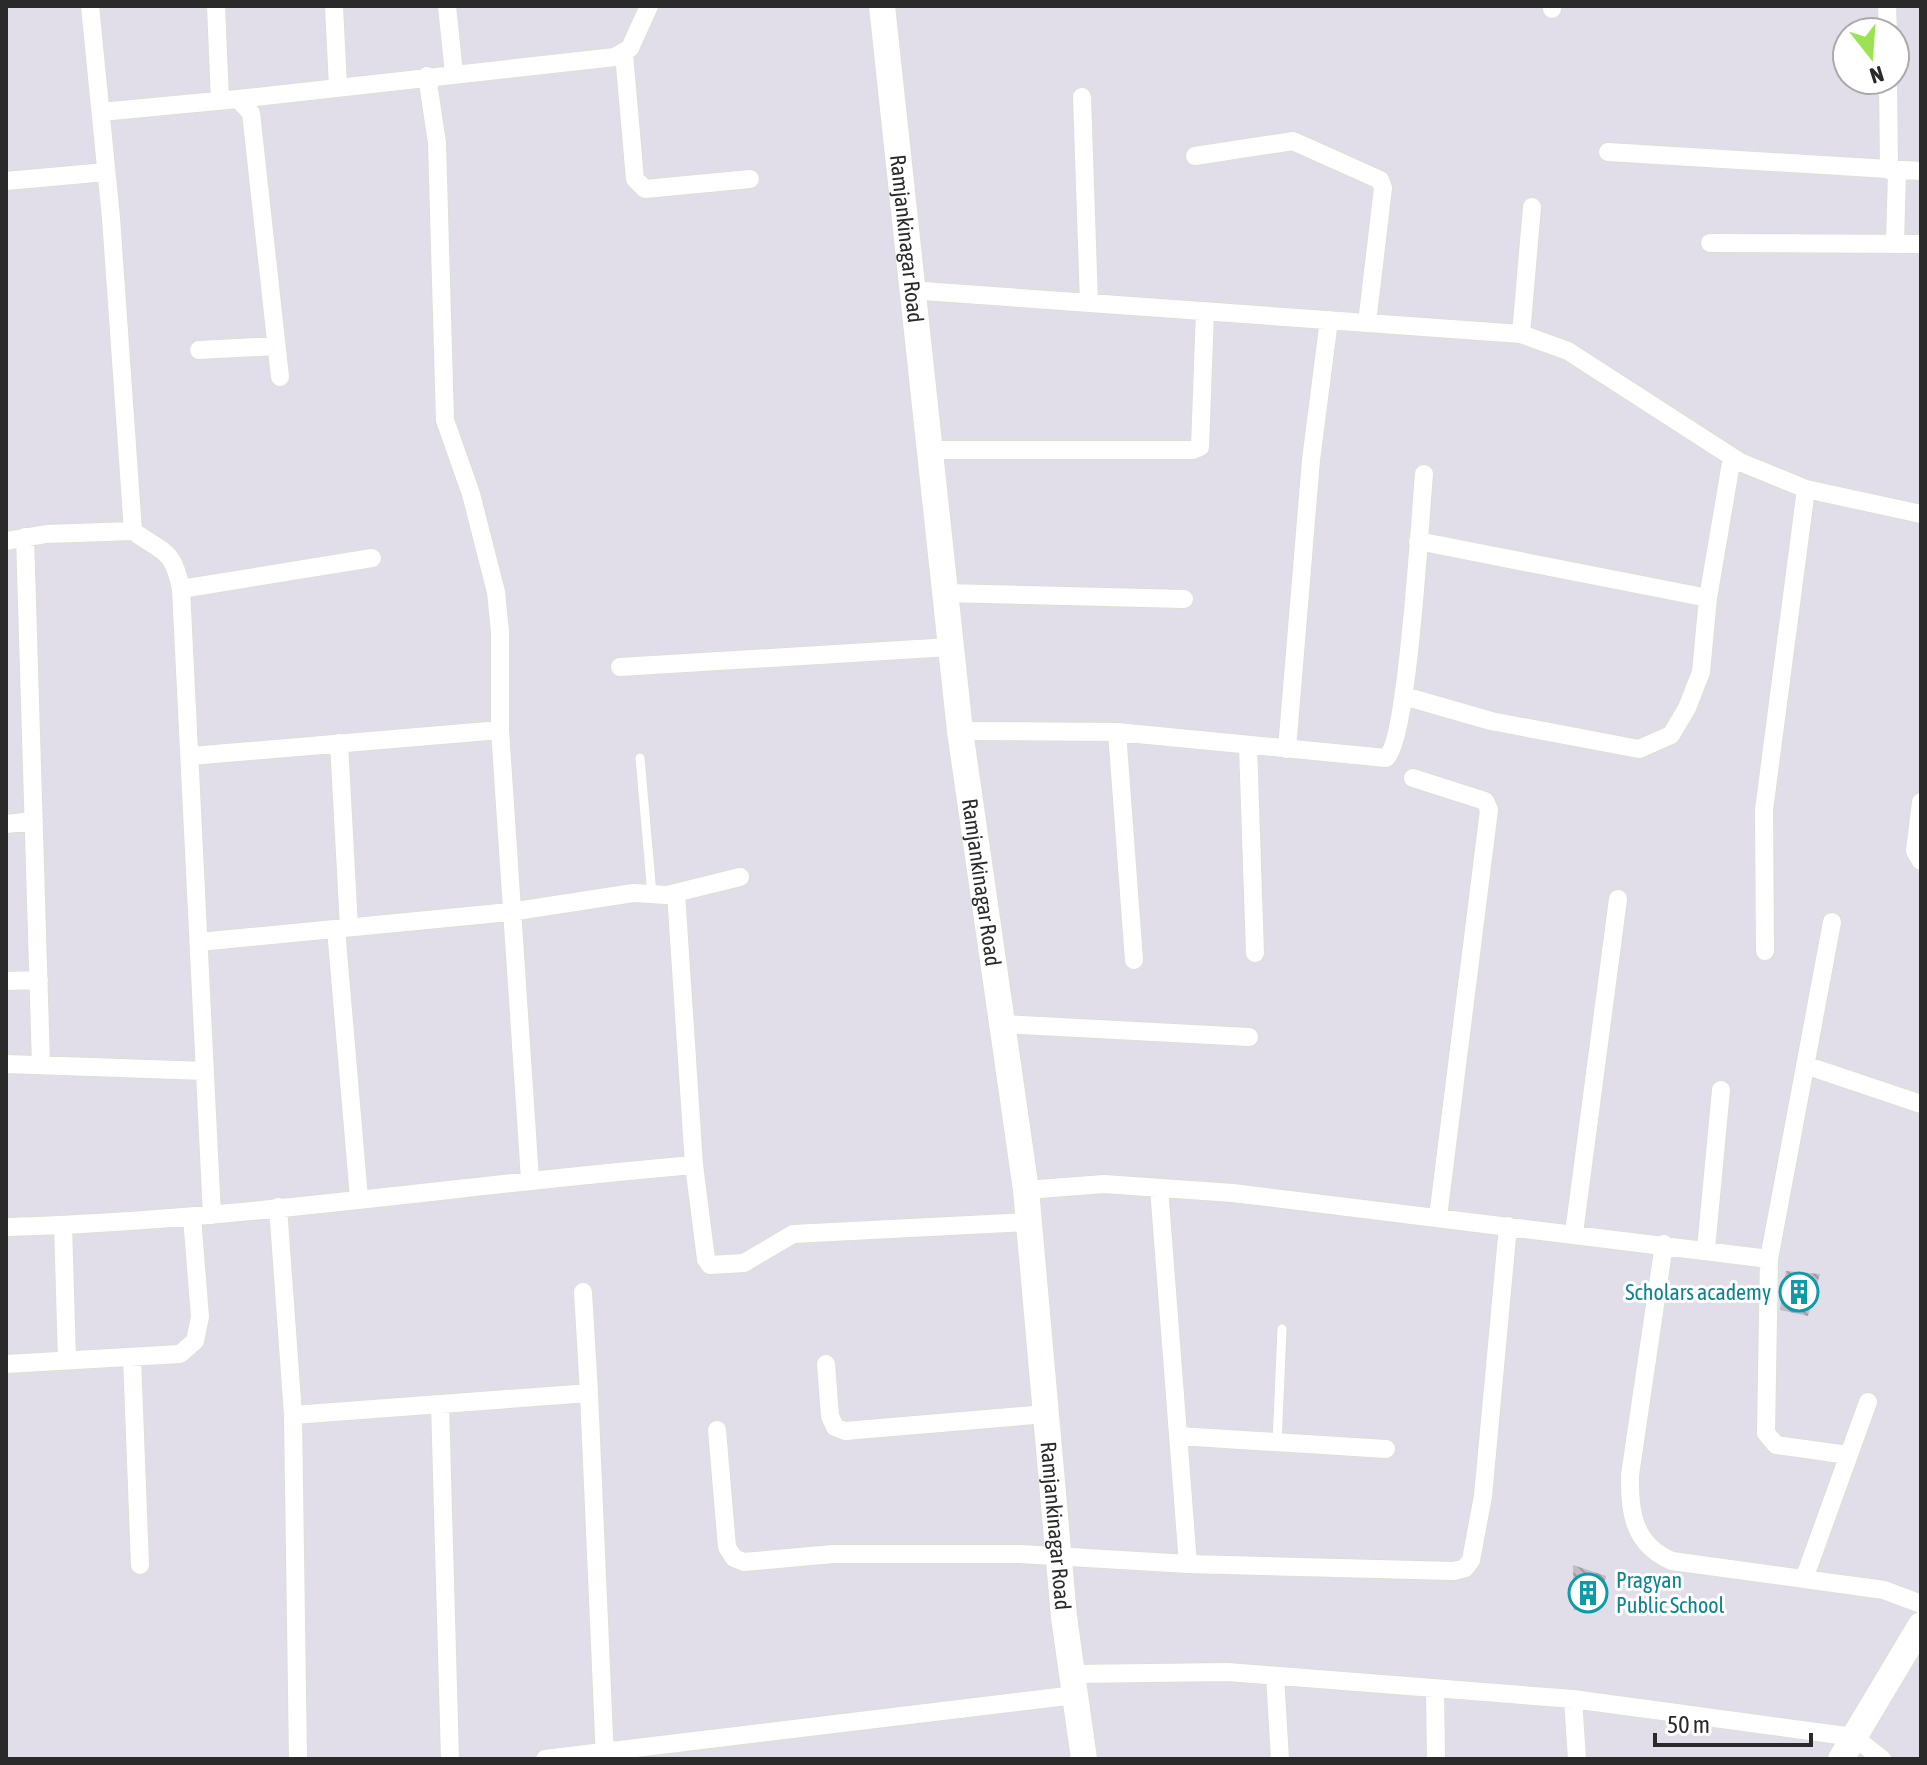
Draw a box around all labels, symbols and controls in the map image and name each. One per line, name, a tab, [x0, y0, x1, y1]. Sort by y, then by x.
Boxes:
north arrow	[1831, 16, 1911, 96]
text: N	[1867, 61, 1887, 89]
street label: Ramjankinagar Road	[885, 153, 929, 324]
street label: Ramjankinagar Road	[957, 797, 1007, 968]
building icon: Scholars academy	[1778, 1271, 1820, 1313]
place label: Scholars academy	[1625, 1279, 1771, 1305]
street label: Ramjankinagar Road	[1035, 1441, 1076, 1611]
place label: Pragyan Public School	[1616, 1567, 1725, 1618]
building icon: Pragyan Public School	[1567, 1572, 1609, 1614]
scale bar	[1655, 1697, 1811, 1747]
text: 50 m	[1667, 1711, 1710, 1738]

